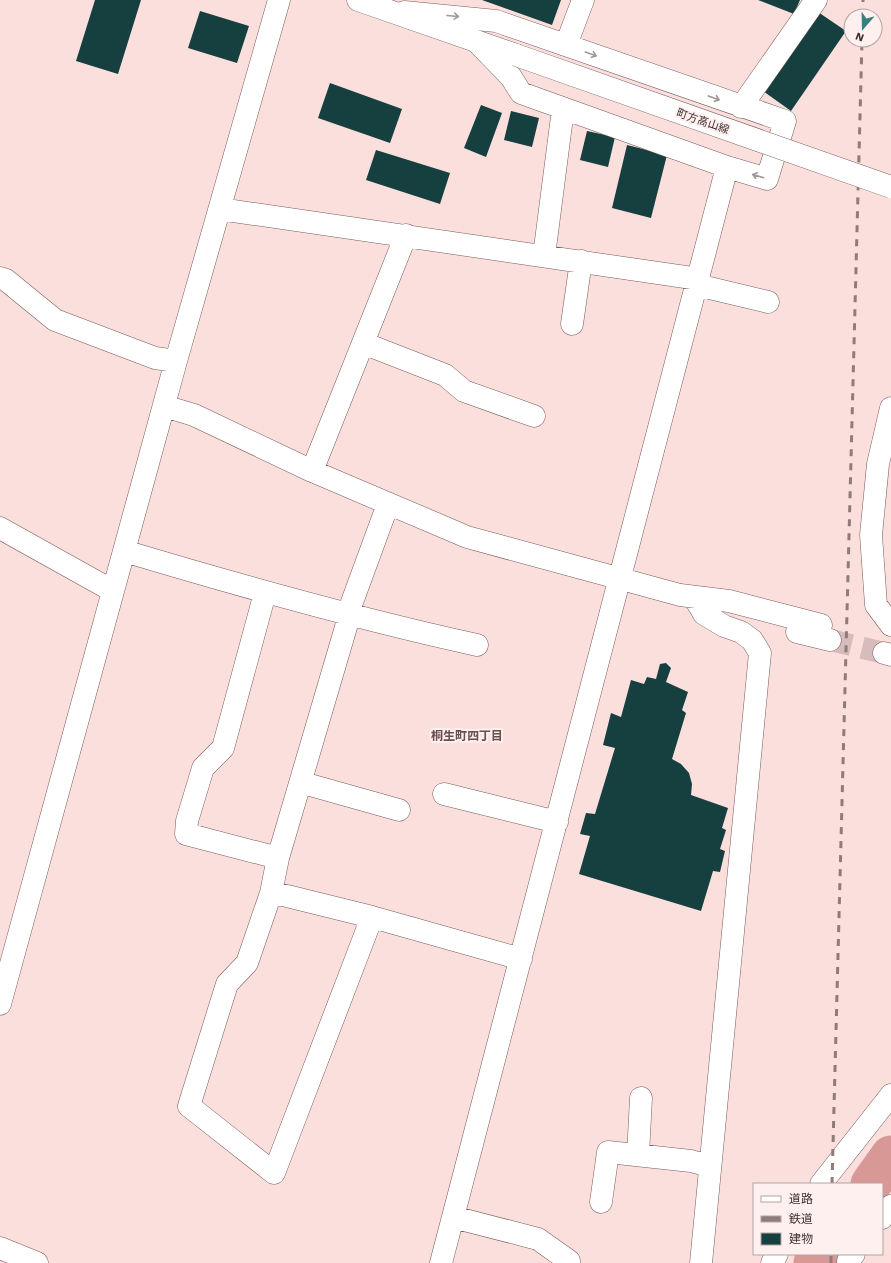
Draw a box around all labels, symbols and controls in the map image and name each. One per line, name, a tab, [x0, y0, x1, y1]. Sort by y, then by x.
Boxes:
north arrow	[843, 8, 883, 48]
one-way arrow	[446, 13, 459, 20]
text: N	[854, 29, 866, 44]
one-way arrow	[585, 51, 597, 59]
one-way arrow	[707, 95, 720, 102]
street label: 町方高山線	[675, 106, 731, 137]
one-way arrow	[752, 172, 765, 179]
district label: 桐生町四丁目	[431, 729, 503, 743]
legend	[753, 1183, 883, 1255]
text: 道路	[789, 1192, 813, 1206]
text: 鉄道	[789, 1212, 813, 1226]
text: 建物	[789, 1232, 813, 1246]

